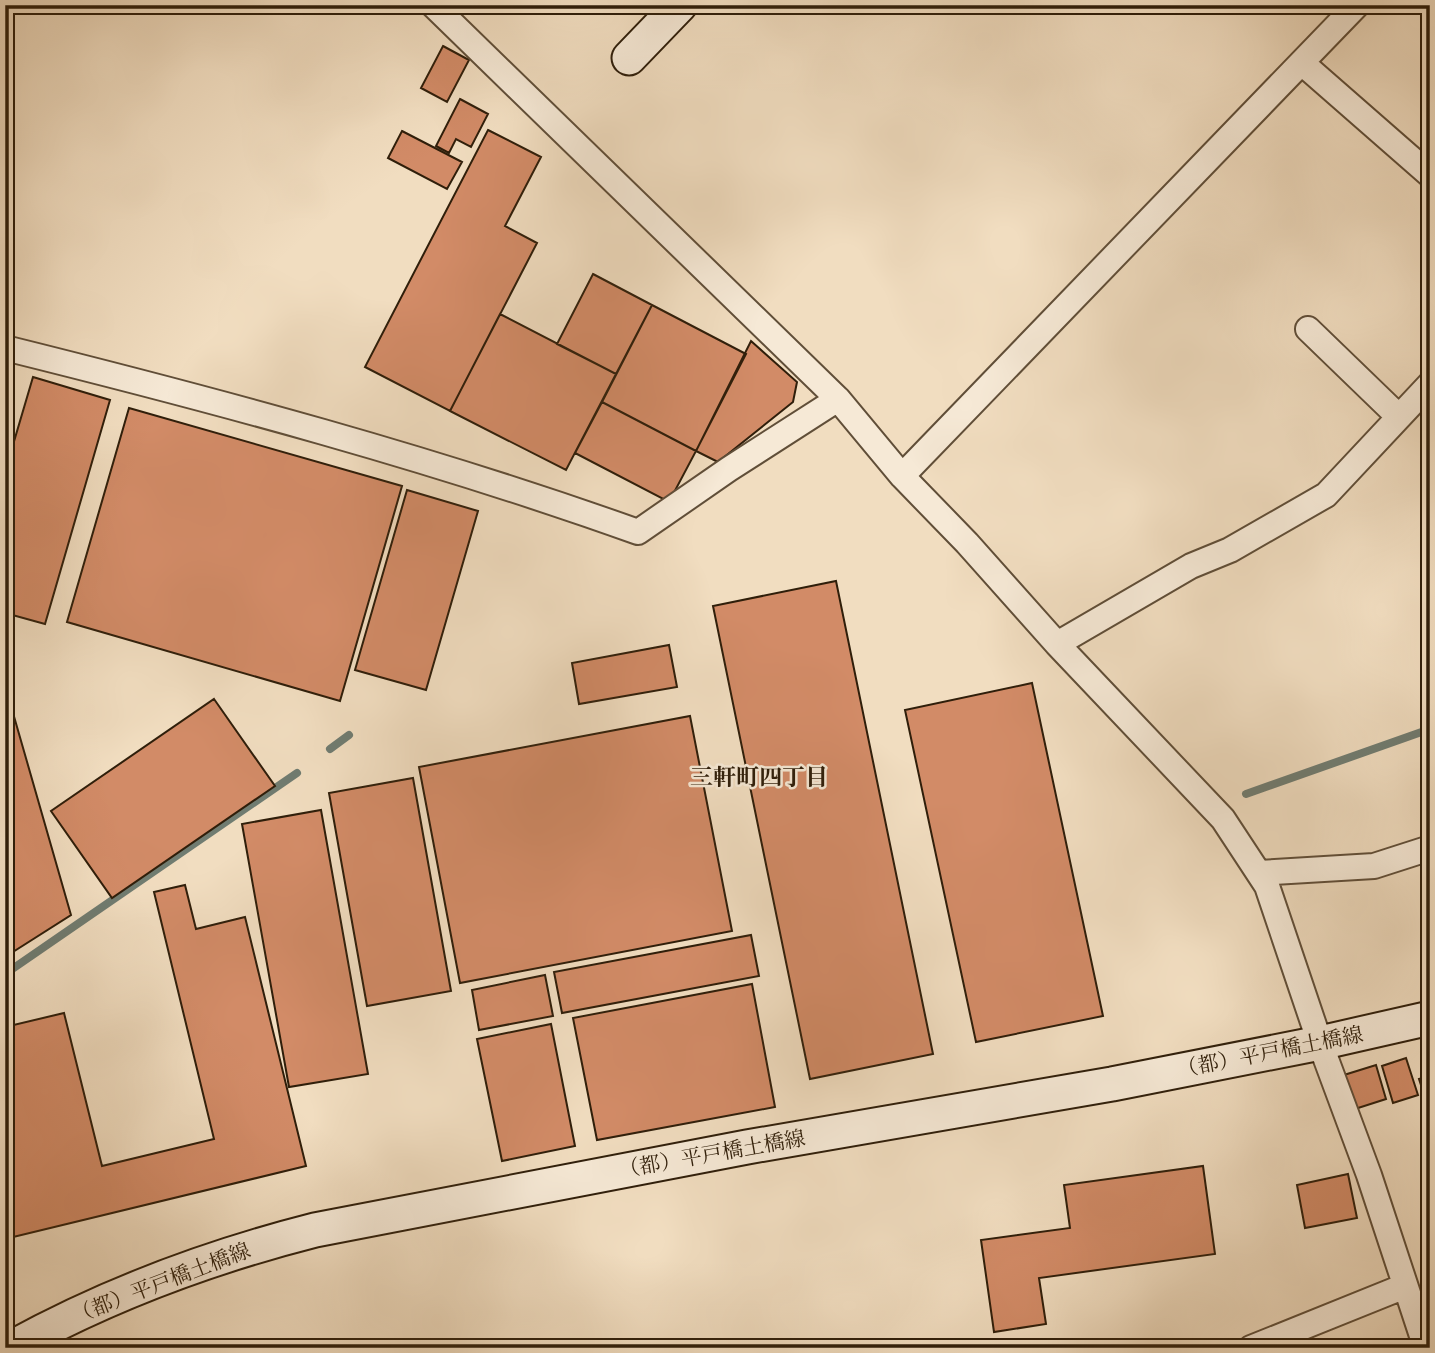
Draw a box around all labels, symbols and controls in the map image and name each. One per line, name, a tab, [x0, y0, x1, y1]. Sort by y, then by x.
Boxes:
district label: 三軒町四丁目	[690, 764, 828, 791]
street label: （都）平戸橋土橋線	[1175, 1022, 1365, 1082]
street label: （都）平戸橋土橋線	[617, 1126, 807, 1182]
street label: （都）平戸橋土橋線	[68, 1238, 254, 1328]

